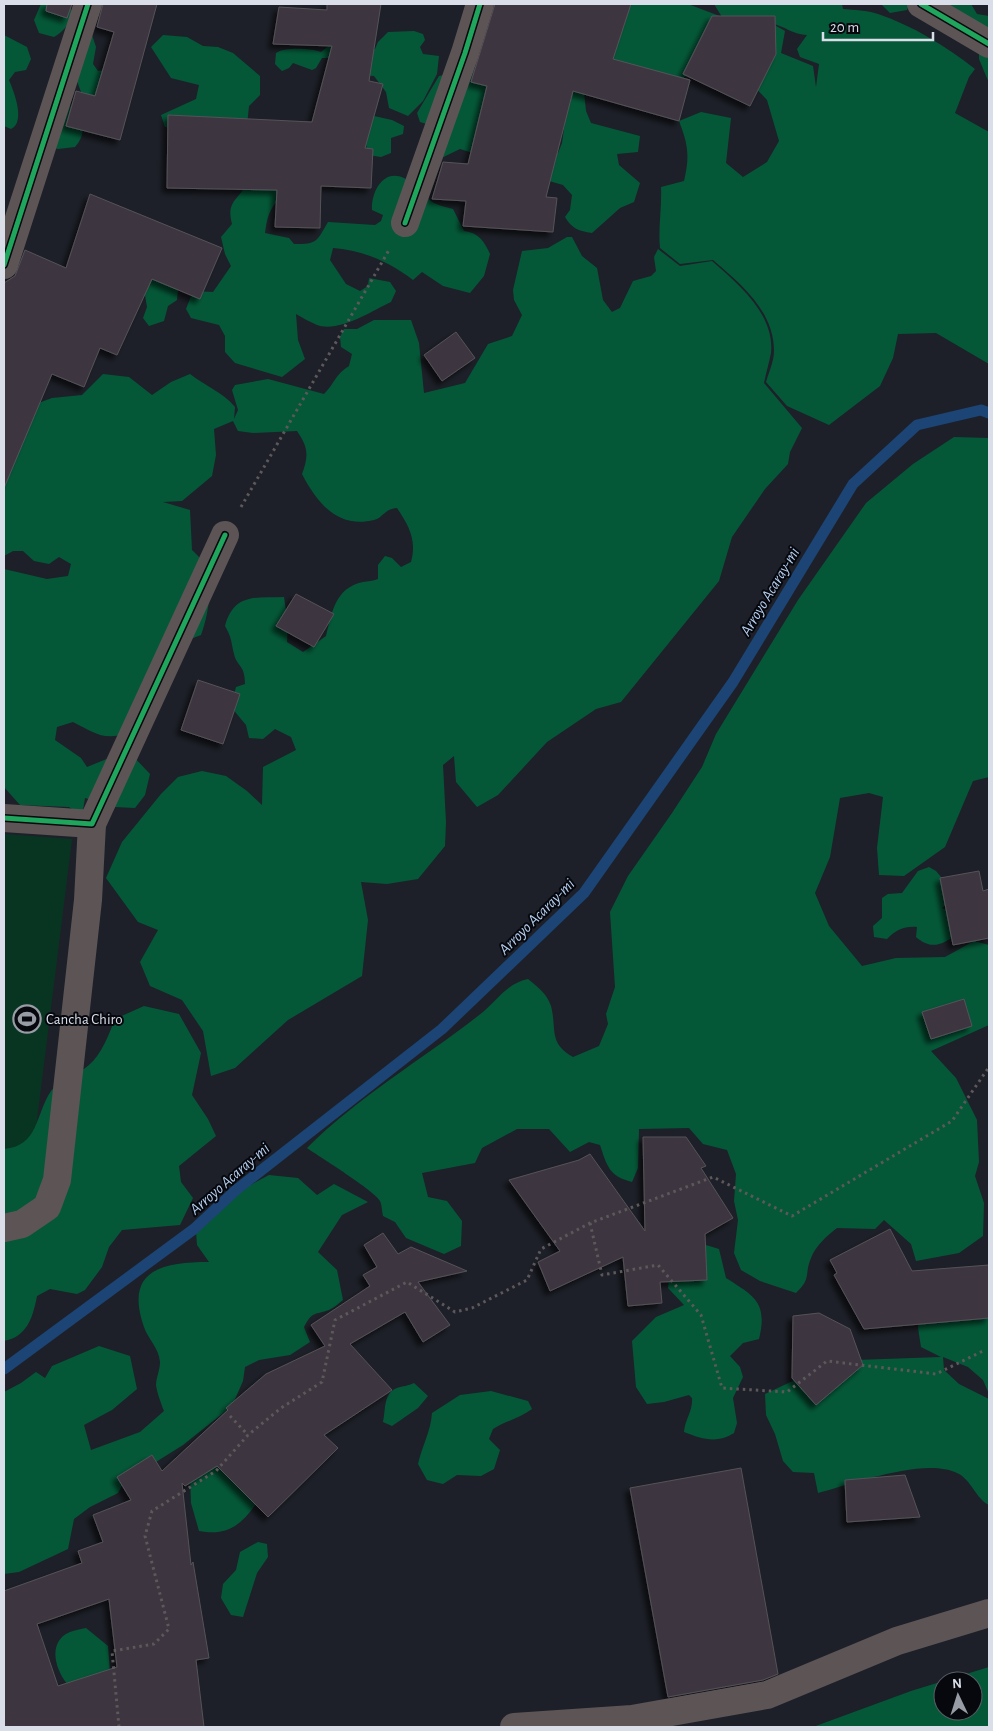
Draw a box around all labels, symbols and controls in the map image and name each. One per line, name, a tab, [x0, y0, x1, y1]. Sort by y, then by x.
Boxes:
scale bar	[823, 10, 933, 42]
text: 20 m	[830, 20, 859, 35]
water label: Arroyo Acaray-mi	[737, 544, 803, 639]
water label: Arroyo Acaray-mi	[495, 875, 578, 958]
sports icon: Cancha Chiro	[12, 1004, 42, 1034]
place label: Cancha Chiro	[46, 1012, 123, 1027]
water label: Arroyo Acaray-mi	[186, 1140, 273, 1218]
north arrow	[933, 1671, 983, 1721]
text: N	[952, 1677, 963, 1691]

